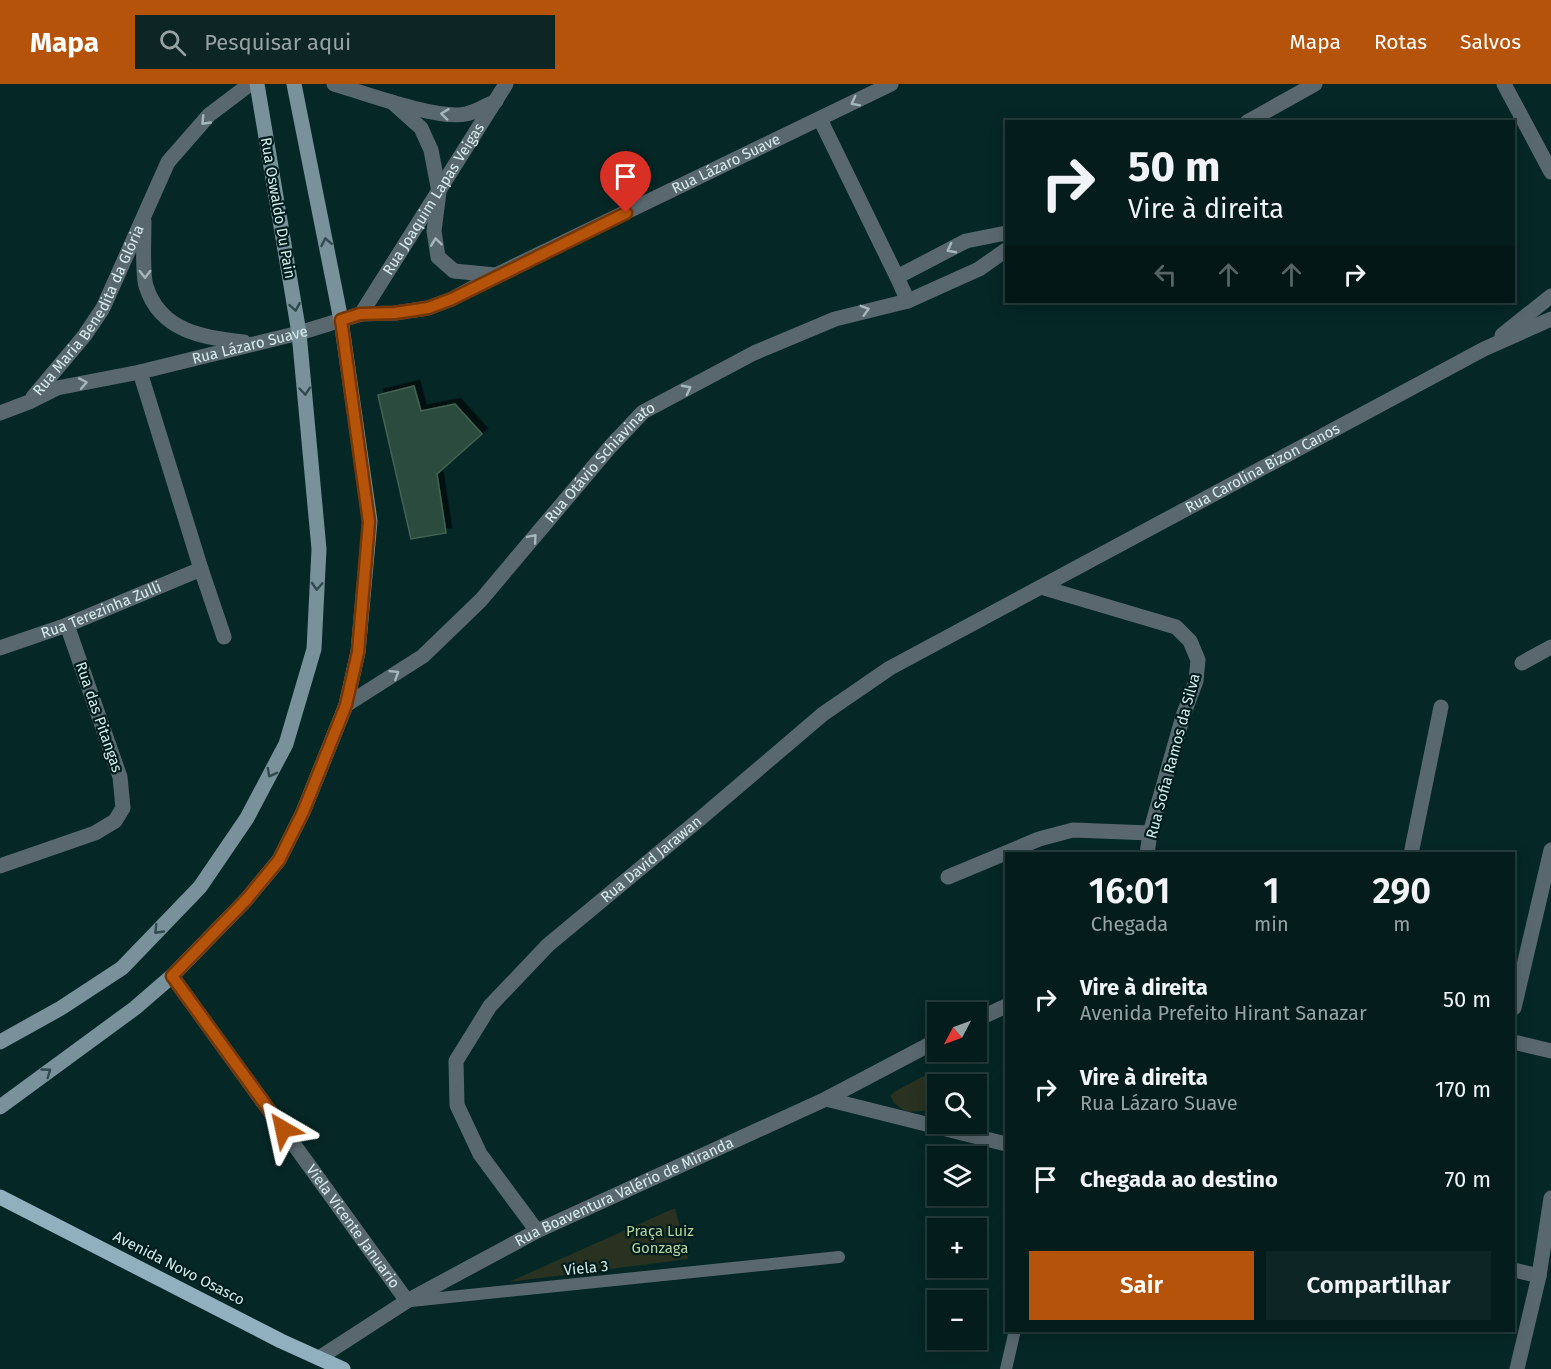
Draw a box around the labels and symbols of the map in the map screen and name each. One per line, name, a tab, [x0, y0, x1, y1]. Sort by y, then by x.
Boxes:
one-way arrow	[851, 94, 862, 106]
one-way arrow	[440, 108, 450, 120]
one-way arrow	[201, 113, 212, 124]
street label: Rua Joaquim Lapas Veigas	[379, 120, 488, 278]
street label: Rua Lázaro Suave	[669, 130, 783, 198]
street label: Rua Oswaldo Du Pain	[257, 136, 299, 280]
pin	[600, 151, 651, 213]
street label: Rua Maria Benedita da Glória	[29, 222, 148, 399]
one-way arrow	[320, 237, 333, 247]
one-way arrow	[430, 237, 443, 246]
one-way arrow	[946, 242, 957, 253]
one-way arrow	[139, 269, 151, 278]
one-way arrow	[288, 302, 301, 312]
one-way arrow	[860, 305, 870, 318]
street label: Rua Lázaro Suave	[190, 322, 310, 368]
one-way arrow	[78, 377, 88, 390]
one-way arrow	[680, 385, 691, 396]
one-way arrow	[298, 387, 311, 396]
street label: Rua Otávio Schiavinato	[541, 398, 658, 527]
street label: Rua Carolina Bizon Canos	[1182, 419, 1343, 517]
one-way arrow	[526, 533, 537, 544]
street label: Rua Terezinha Zulli	[39, 578, 164, 642]
one-way arrow	[311, 581, 324, 590]
street label: Rua das Pitangas	[72, 659, 126, 775]
one-way arrow	[389, 670, 400, 681]
street label: Rua Sofia Ramos da Silva	[1142, 671, 1204, 841]
one-way arrow	[267, 766, 278, 777]
street label: Rua David Jarawan	[597, 812, 705, 906]
one-way arrow	[154, 924, 165, 934]
north arrow	[927, 1002, 987, 1062]
one-way arrow	[41, 1068, 52, 1079]
position arrow	[251, 1097, 315, 1161]
street label: Rua Boaventura Valério de Miranda	[512, 1133, 736, 1250]
street label: Viela Vicente Januario	[302, 1161, 404, 1292]
park label: Praça Luiz Gonzaga	[626, 1222, 694, 1257]
street label: Avenida Novo Osasco	[110, 1227, 248, 1309]
street label: Viela 3	[563, 1257, 609, 1279]

